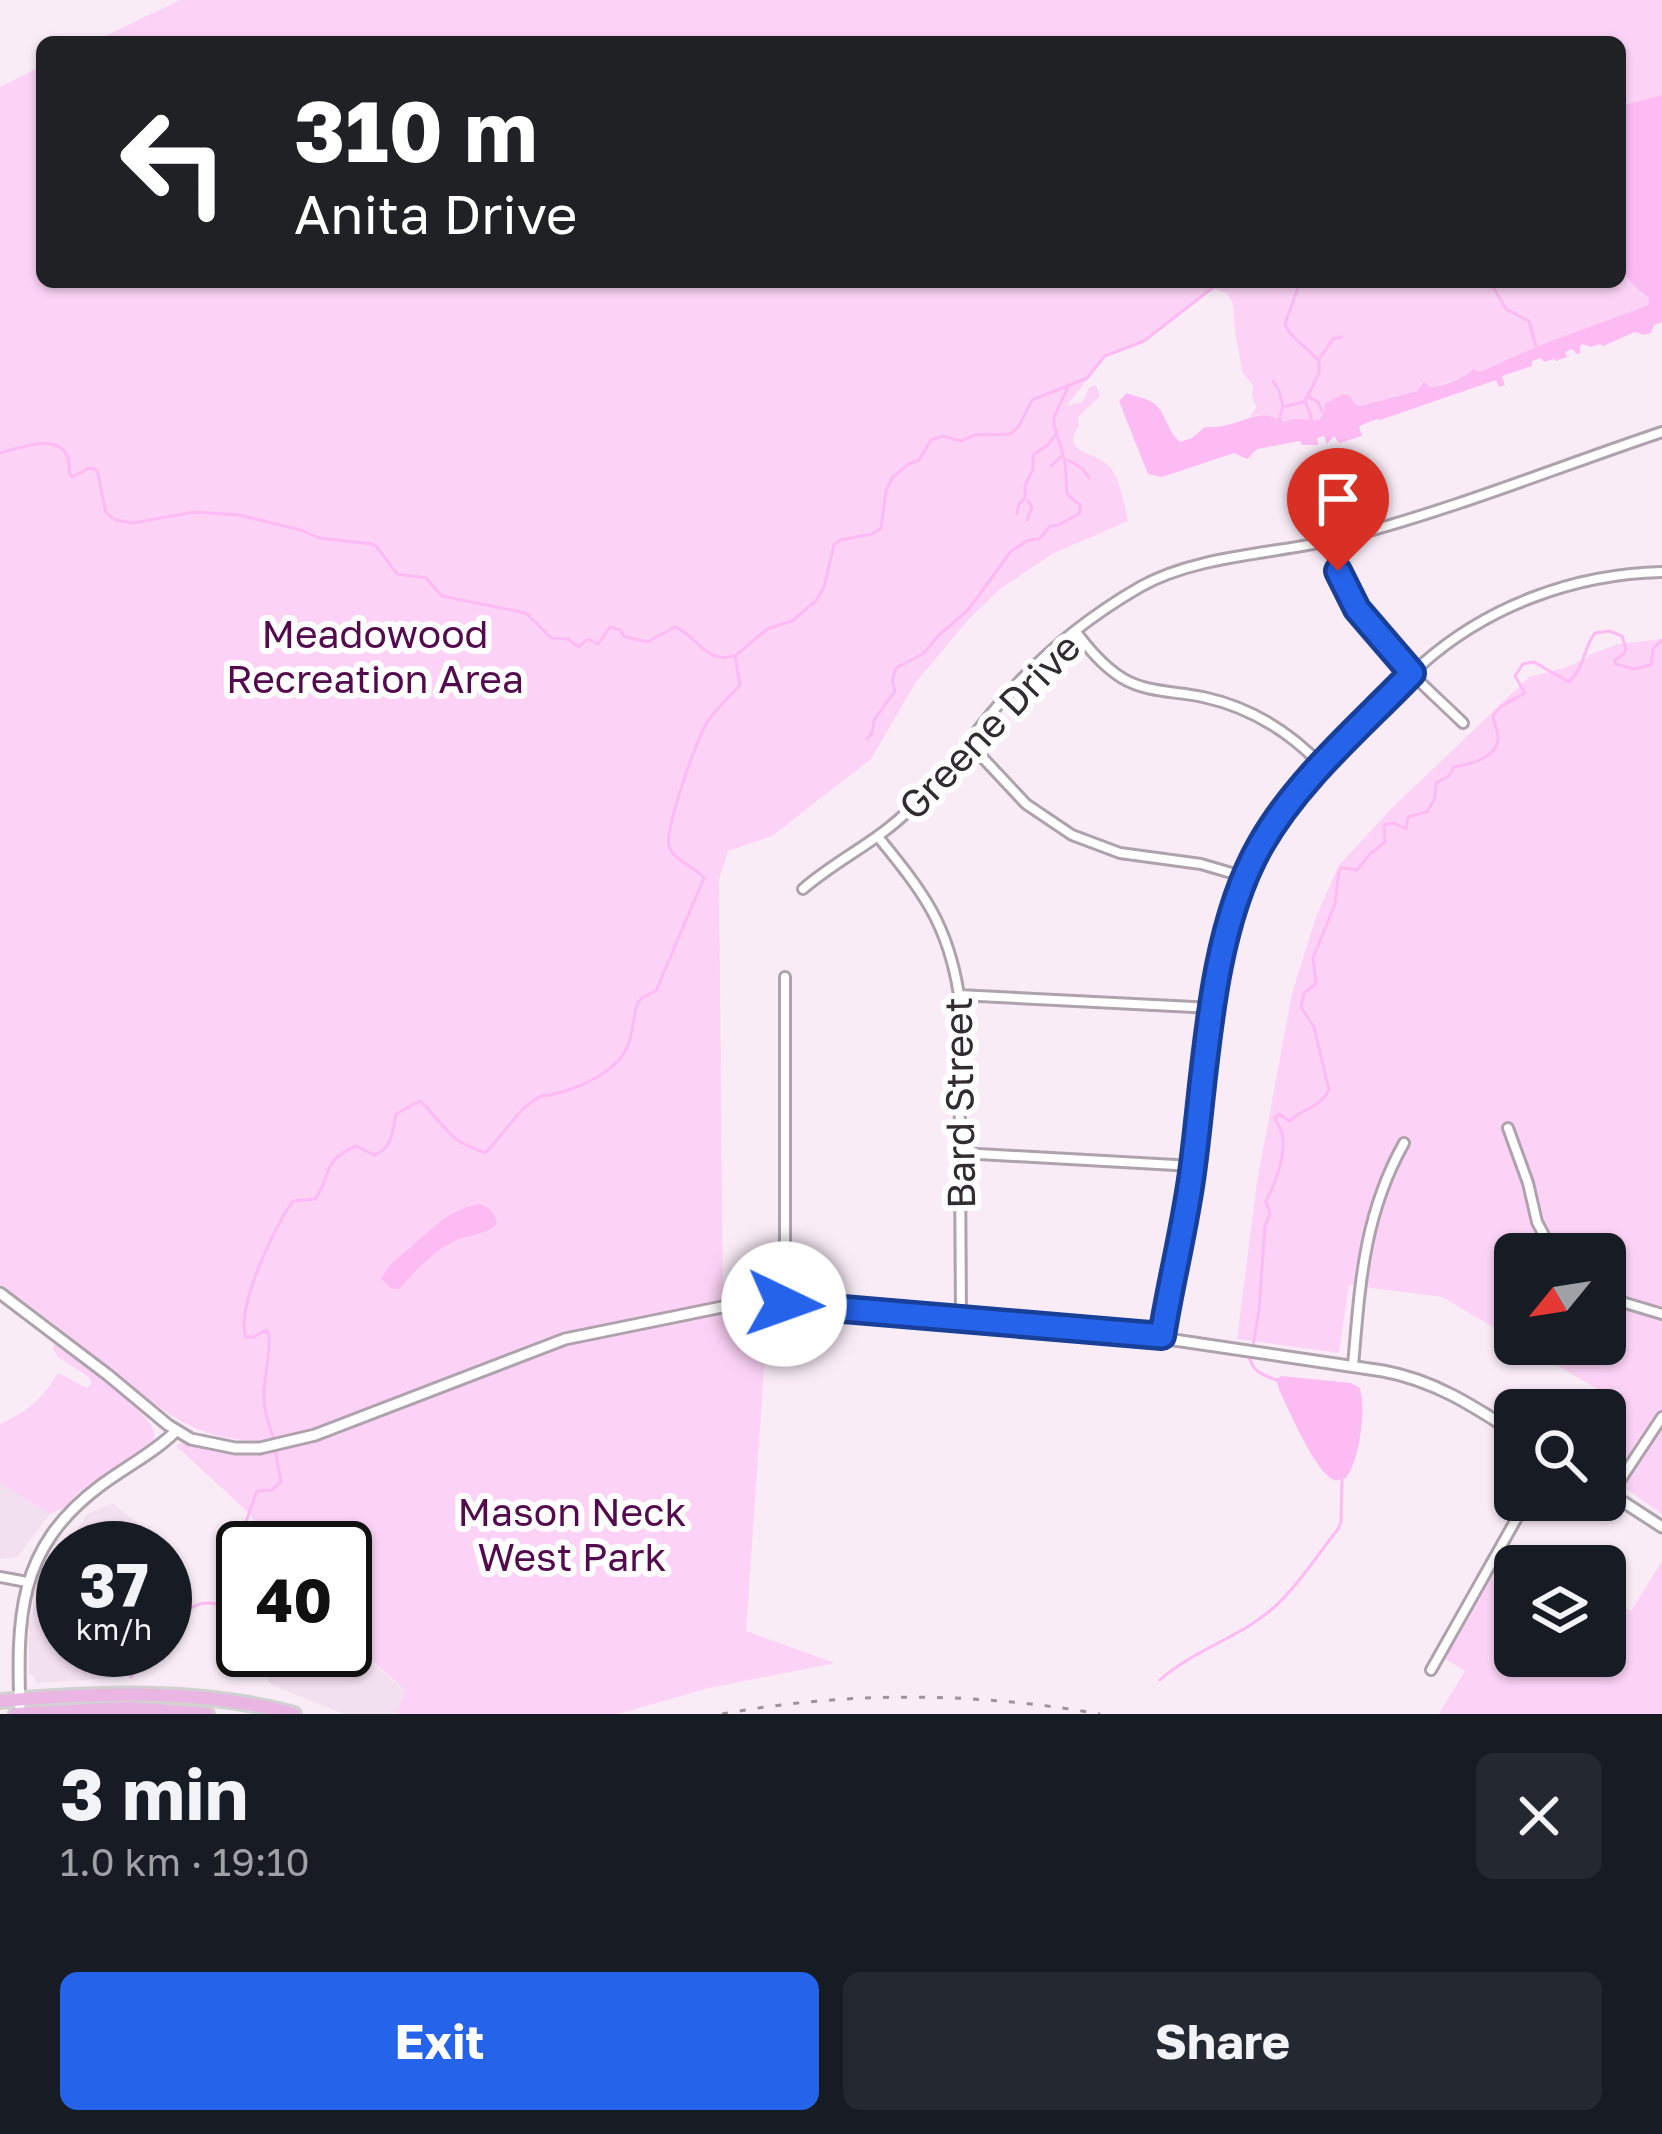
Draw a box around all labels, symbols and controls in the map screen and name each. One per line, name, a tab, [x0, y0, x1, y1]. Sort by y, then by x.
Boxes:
text: 310 m	[294, 80, 538, 180]
icon: left	[96, 84, 252, 240]
text: Anita Drive	[294, 181, 577, 246]
pin	[1287, 448, 1389, 571]
icon: arrive	[1305, 466, 1371, 532]
park label: Meadowood Recreation Area	[226, 610, 524, 702]
street label: Greene Drive	[889, 623, 1089, 829]
street label: Bard Street	[934, 997, 984, 1209]
north arrow	[1494, 1233, 1626, 1365]
map controls	[1494, 1233, 1626, 1677]
position arrow	[721, 1241, 847, 1367]
button: search	[1494, 1389, 1626, 1521]
park label: Mason Neck West Park	[458, 1488, 686, 1580]
speed limit sign: 40	[216, 1521, 372, 1677]
button: layers	[1494, 1545, 1626, 1677]
text: 37	[79, 1548, 149, 1620]
text: km/h	[76, 1611, 152, 1647]
text: 3 min	[60, 1749, 248, 1836]
button: close	[1476, 1753, 1602, 1879]
text: 1.0 km · 19:10	[60, 1838, 310, 1885]
button: Exit	[60, 1972, 819, 2110]
button: Share	[843, 1972, 1602, 2110]

